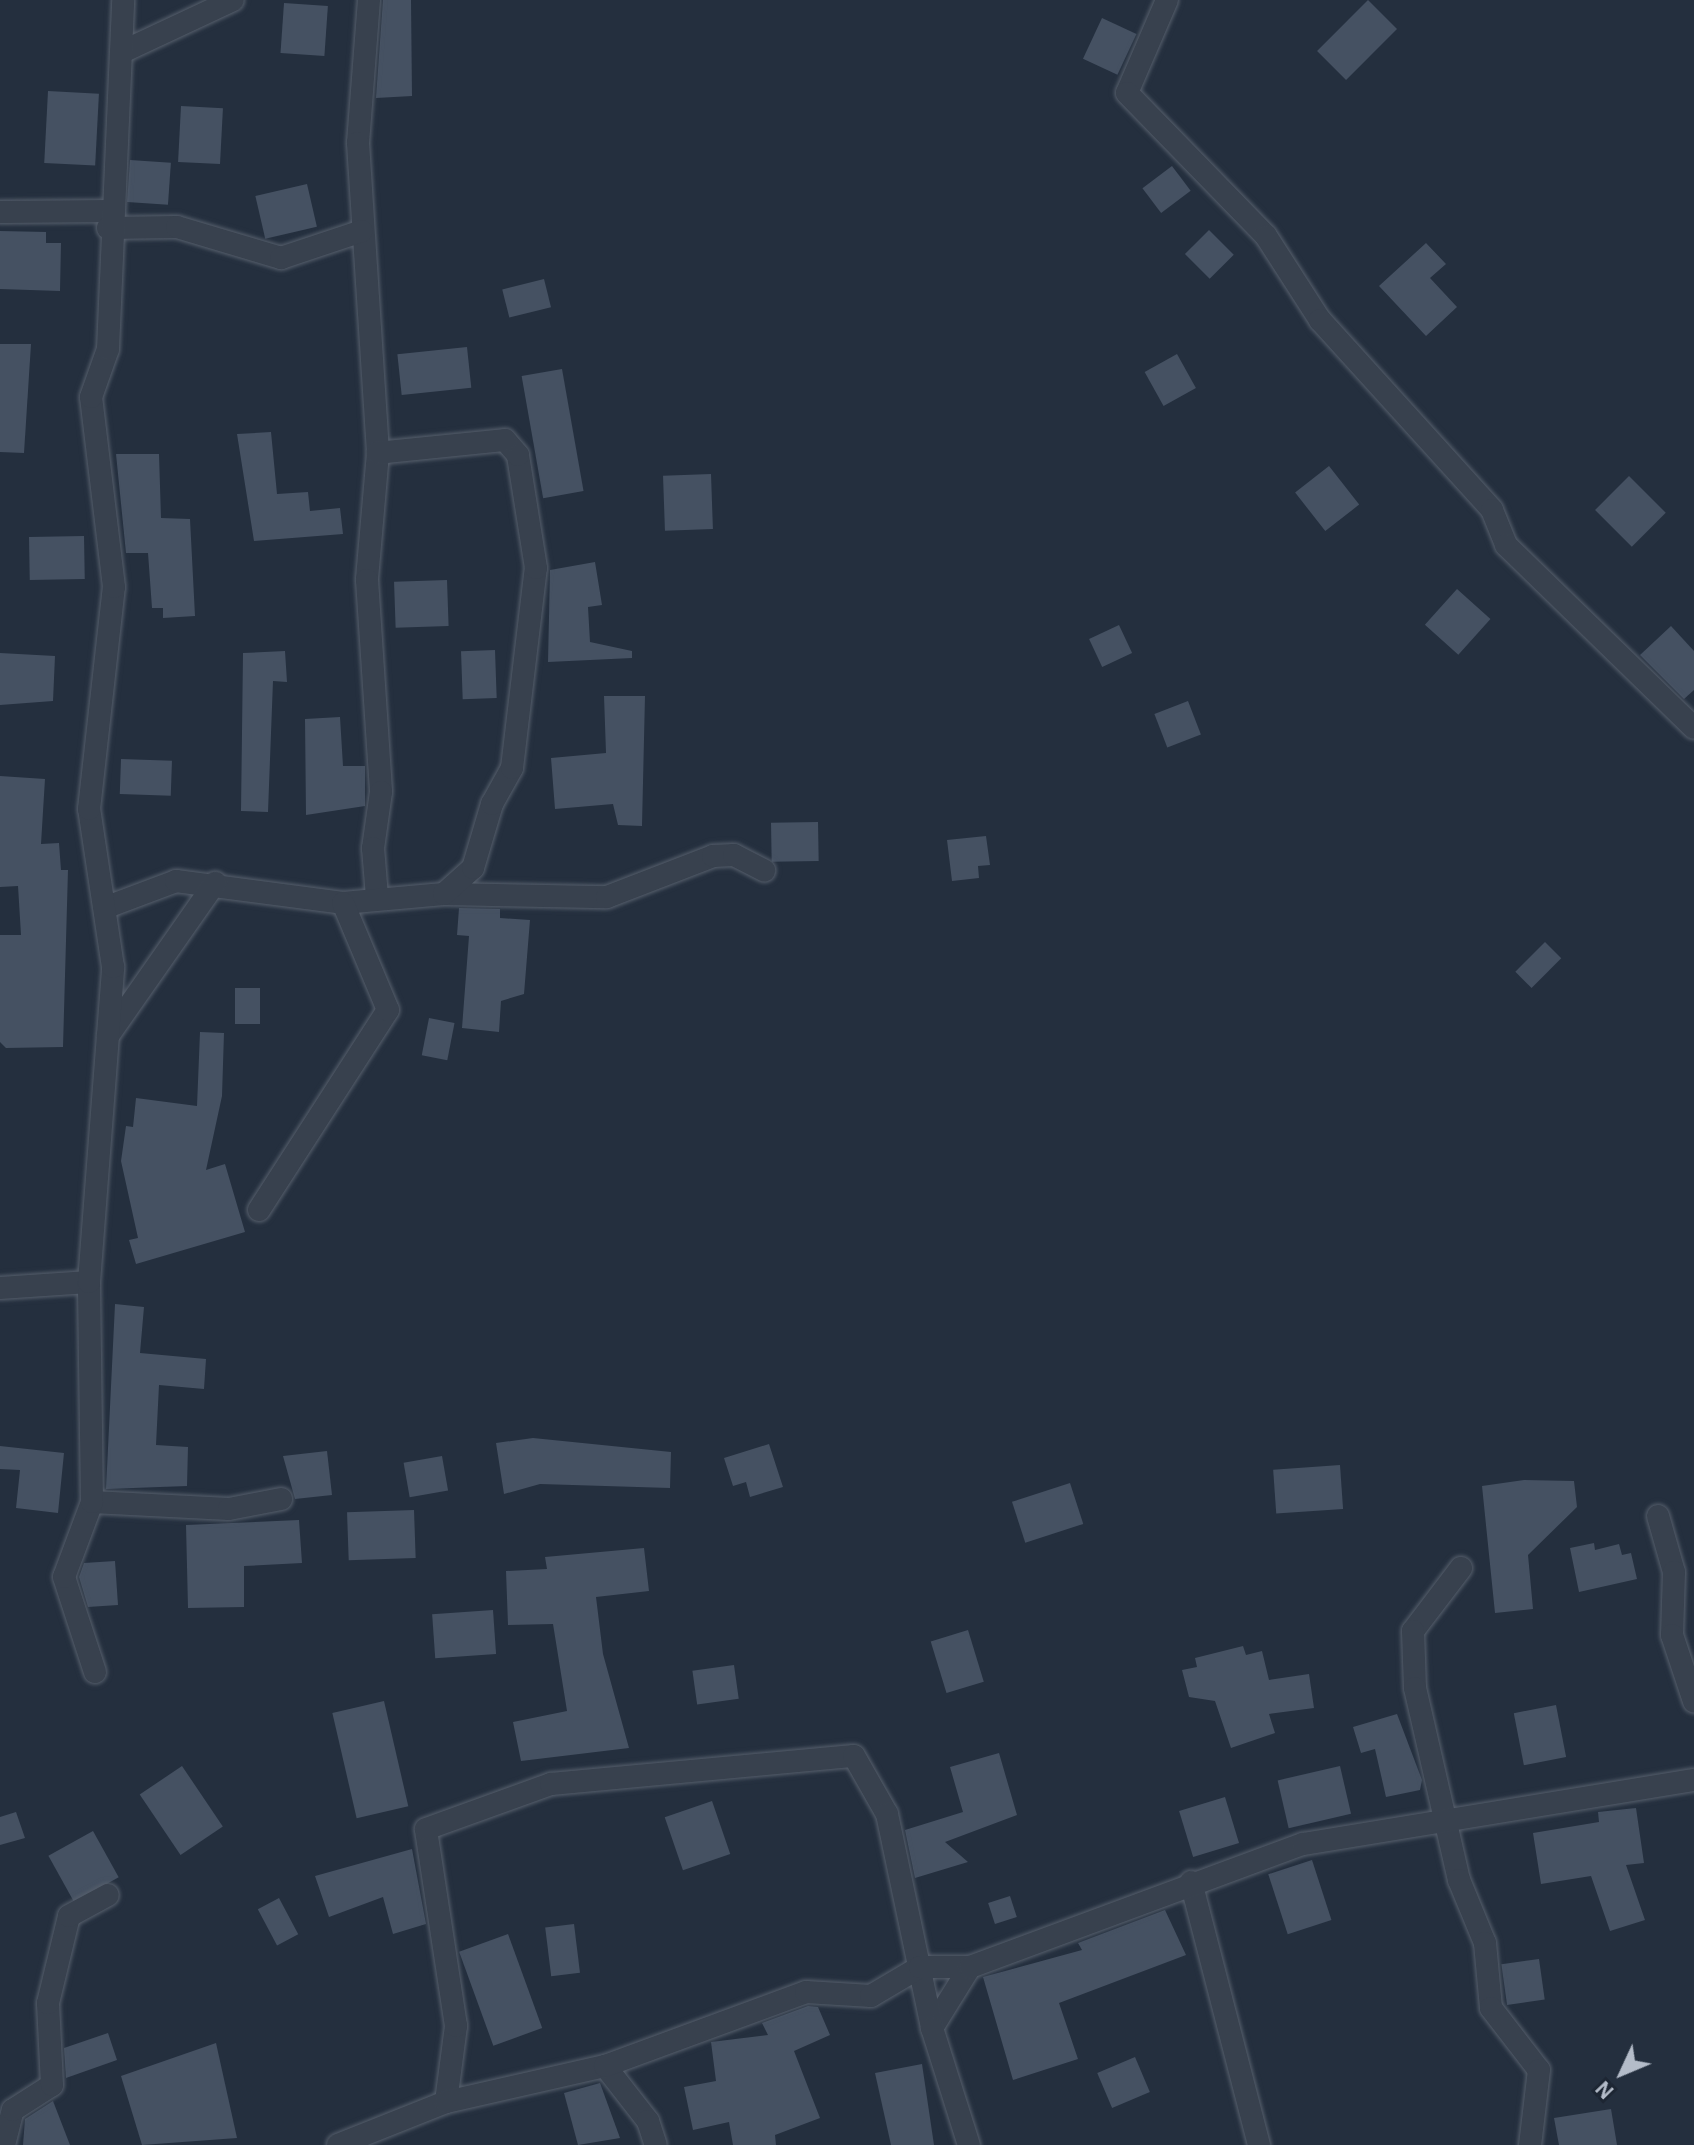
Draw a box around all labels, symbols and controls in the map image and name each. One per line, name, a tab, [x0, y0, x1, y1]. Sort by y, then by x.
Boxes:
north arrow	[1582, 2033, 1662, 2113]
text: N	[1592, 2077, 1618, 2103]

